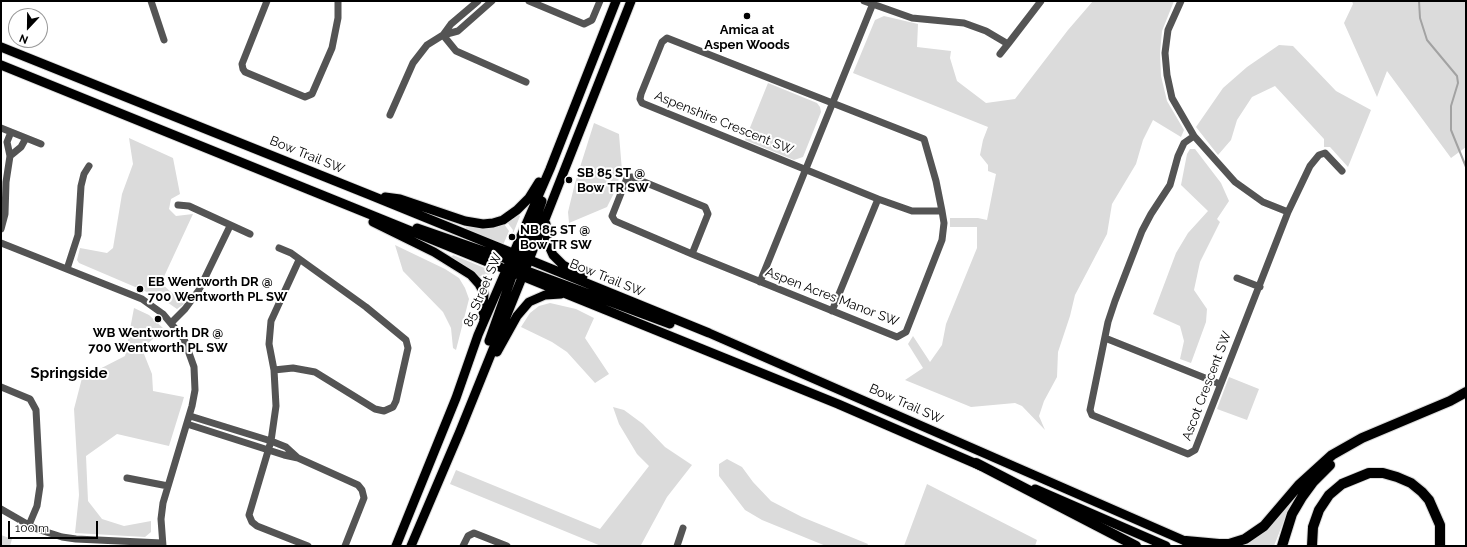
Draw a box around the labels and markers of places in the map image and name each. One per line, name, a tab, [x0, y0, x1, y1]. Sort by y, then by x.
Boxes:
marker: Amica at Aspen Woods	[742, 11, 752, 21]
place label: Amica at Aspen Woods	[704, 22, 790, 53]
place label: SB 85 ST @ Bow TR SW	[577, 165, 649, 196]
marker: SB 85 ST @ Bow TR SW	[564, 175, 574, 185]
place label: NB 85 ST @ Bow TR SW	[520, 222, 592, 253]
marker: NB 85 ST @ Bow TR SW	[507, 232, 517, 242]
place label: EB Wentworth DR @ 700 Wentworth PL SW	[148, 274, 288, 305]
marker: EB Wentworth DR @ 700 Wentworth PL SW	[135, 284, 145, 294]
marker: WB Wentworth DR @ 700 Wentworth PL SW	[153, 314, 163, 324]
place label: WB Wentworth DR @ 700 Wentworth PL SW	[88, 325, 228, 356]

